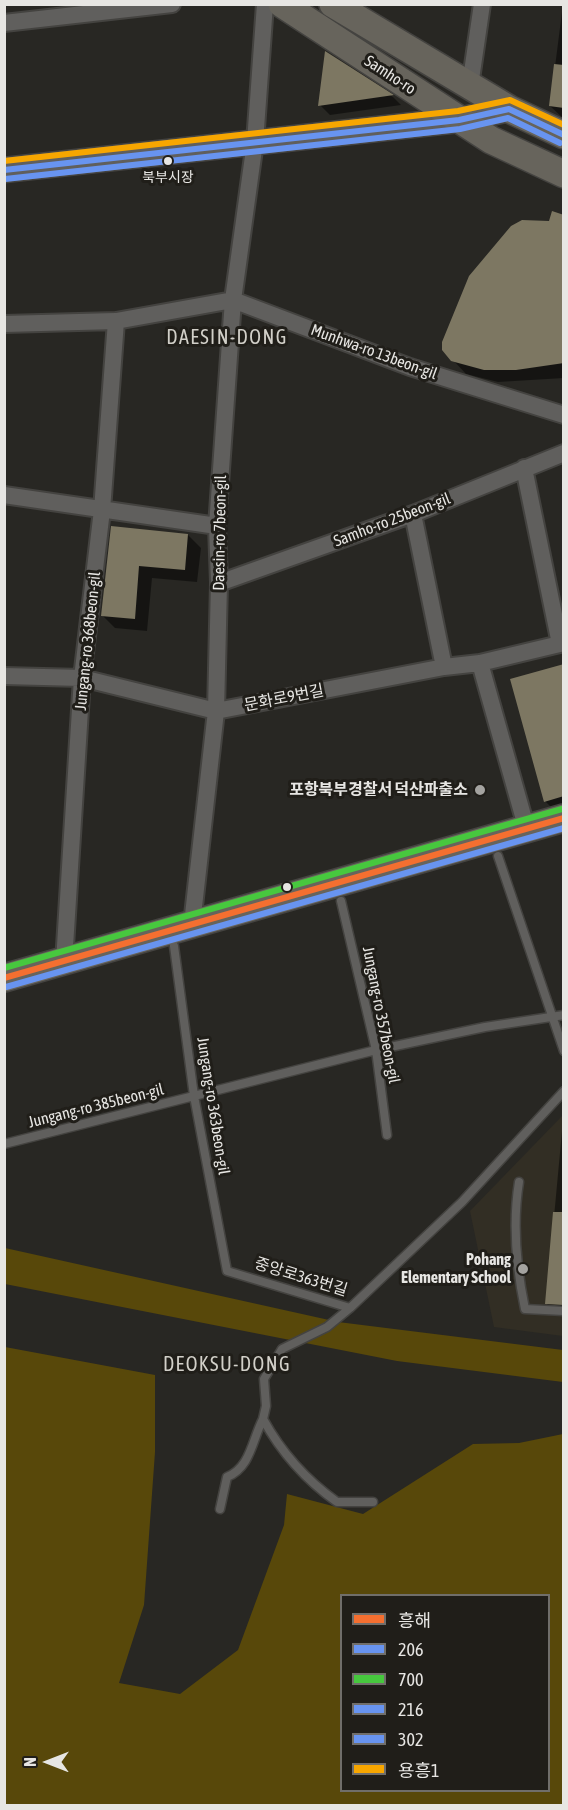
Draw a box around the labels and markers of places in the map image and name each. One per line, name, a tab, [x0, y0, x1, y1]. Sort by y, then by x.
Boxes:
marker: 북부시장	[162, 155, 174, 167]
place label: 북부시장	[142, 170, 194, 186]
place label: 포항북부경찰서 덕산파출소	[289, 780, 468, 800]
marker: 포항북부경찰서 덕산파출소	[473, 783, 487, 797]
unlabelled marker	[281, 881, 293, 893]
place label: Pohang Elementary School	[401, 1250, 511, 1288]
marker: Pohang Elementary School	[516, 1262, 530, 1276]

